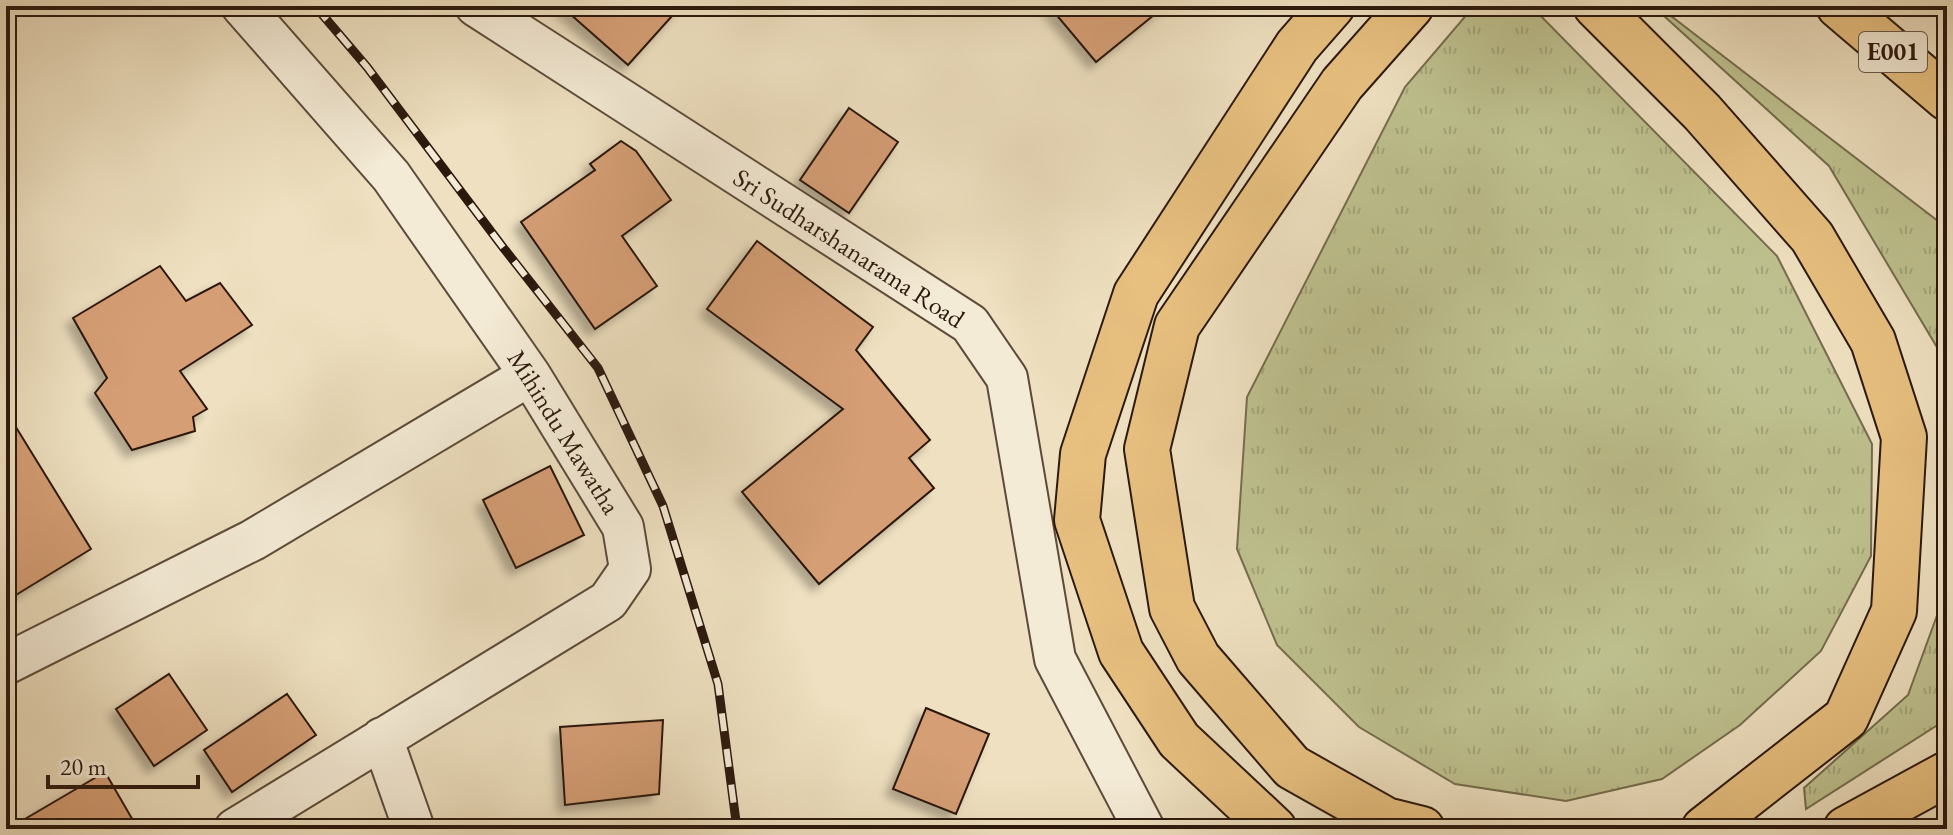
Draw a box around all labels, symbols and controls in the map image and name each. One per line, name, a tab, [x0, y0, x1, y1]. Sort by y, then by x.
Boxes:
road number: E001	[1859, 32, 1927, 72]
street label: Sri Sudharshanarama Road	[727, 160, 972, 336]
street label: Mihindu Mawatha	[500, 343, 629, 521]
scale bar	[48, 739, 198, 789]
text: 20 m	[60, 751, 107, 782]

